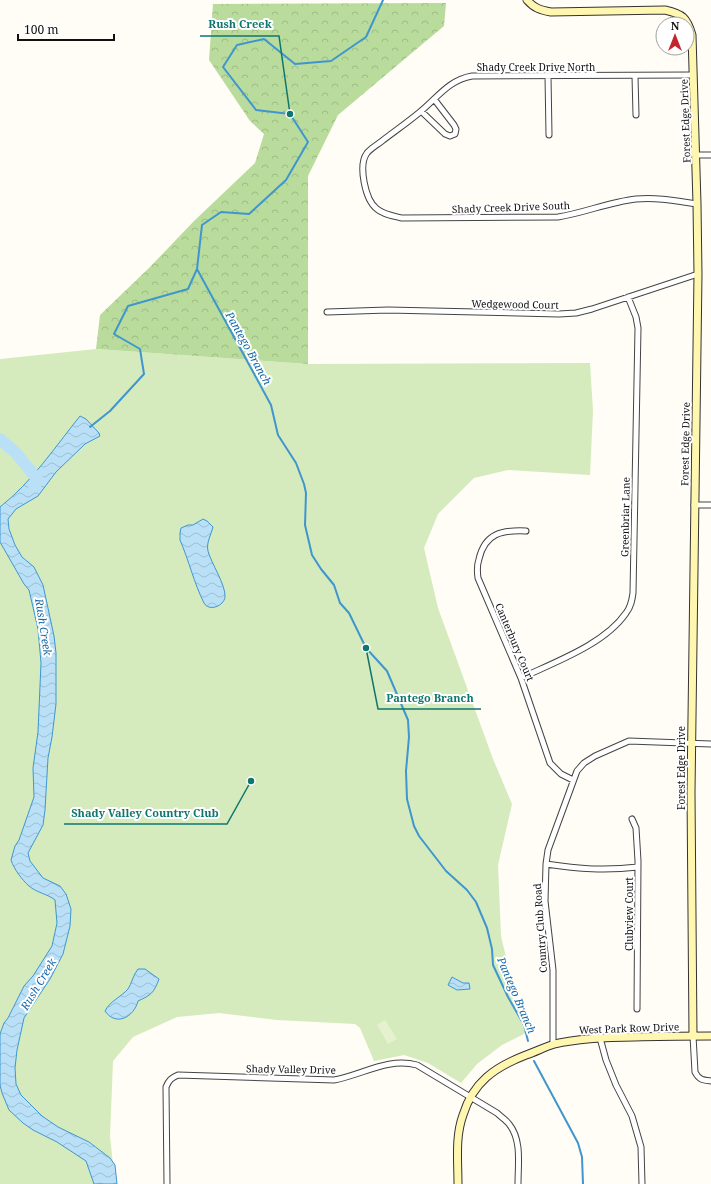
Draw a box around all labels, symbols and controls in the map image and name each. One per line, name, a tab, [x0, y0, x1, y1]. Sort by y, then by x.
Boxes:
callout: Rush Creek	[200, 13, 279, 36]
scale bar	[18, 16, 114, 42]
text: Rush Creek	[208, 16, 272, 31]
north arrow	[655, 16, 695, 56]
text: N	[671, 18, 680, 33]
text: 100 m	[24, 21, 59, 38]
street label: Shady Creek Drive North	[477, 60, 596, 74]
street label: Forest Edge Drive	[677, 79, 693, 163]
street label: Shady Creek Drive South	[452, 198, 571, 216]
street label: Wedgewood Court	[471, 296, 559, 312]
water label: Pantego Branch	[222, 308, 276, 388]
street label: Forest Edge Drive	[677, 402, 693, 486]
street label: Greenbriar Lane	[617, 477, 633, 557]
water label: Rush Creek	[32, 596, 56, 657]
street label: Canterbury Court	[492, 601, 538, 684]
callout: Pantego Branch	[378, 686, 481, 709]
text: Pantego Branch	[386, 690, 474, 705]
street label: Forest Edge Drive	[674, 726, 688, 810]
callout: Shady Valley Country Club	[64, 801, 227, 824]
text: Shady Valley Country Club	[71, 805, 219, 820]
street label: Clubview Court	[622, 877, 636, 951]
street label: Country Club Road	[530, 883, 550, 973]
water label: Pantego Branch	[494, 954, 540, 1036]
water label: Rush Creek	[16, 955, 60, 1013]
street label: West Park Row Drive	[579, 1019, 679, 1037]
street label: Shady Valley Drive	[246, 1061, 336, 1077]

